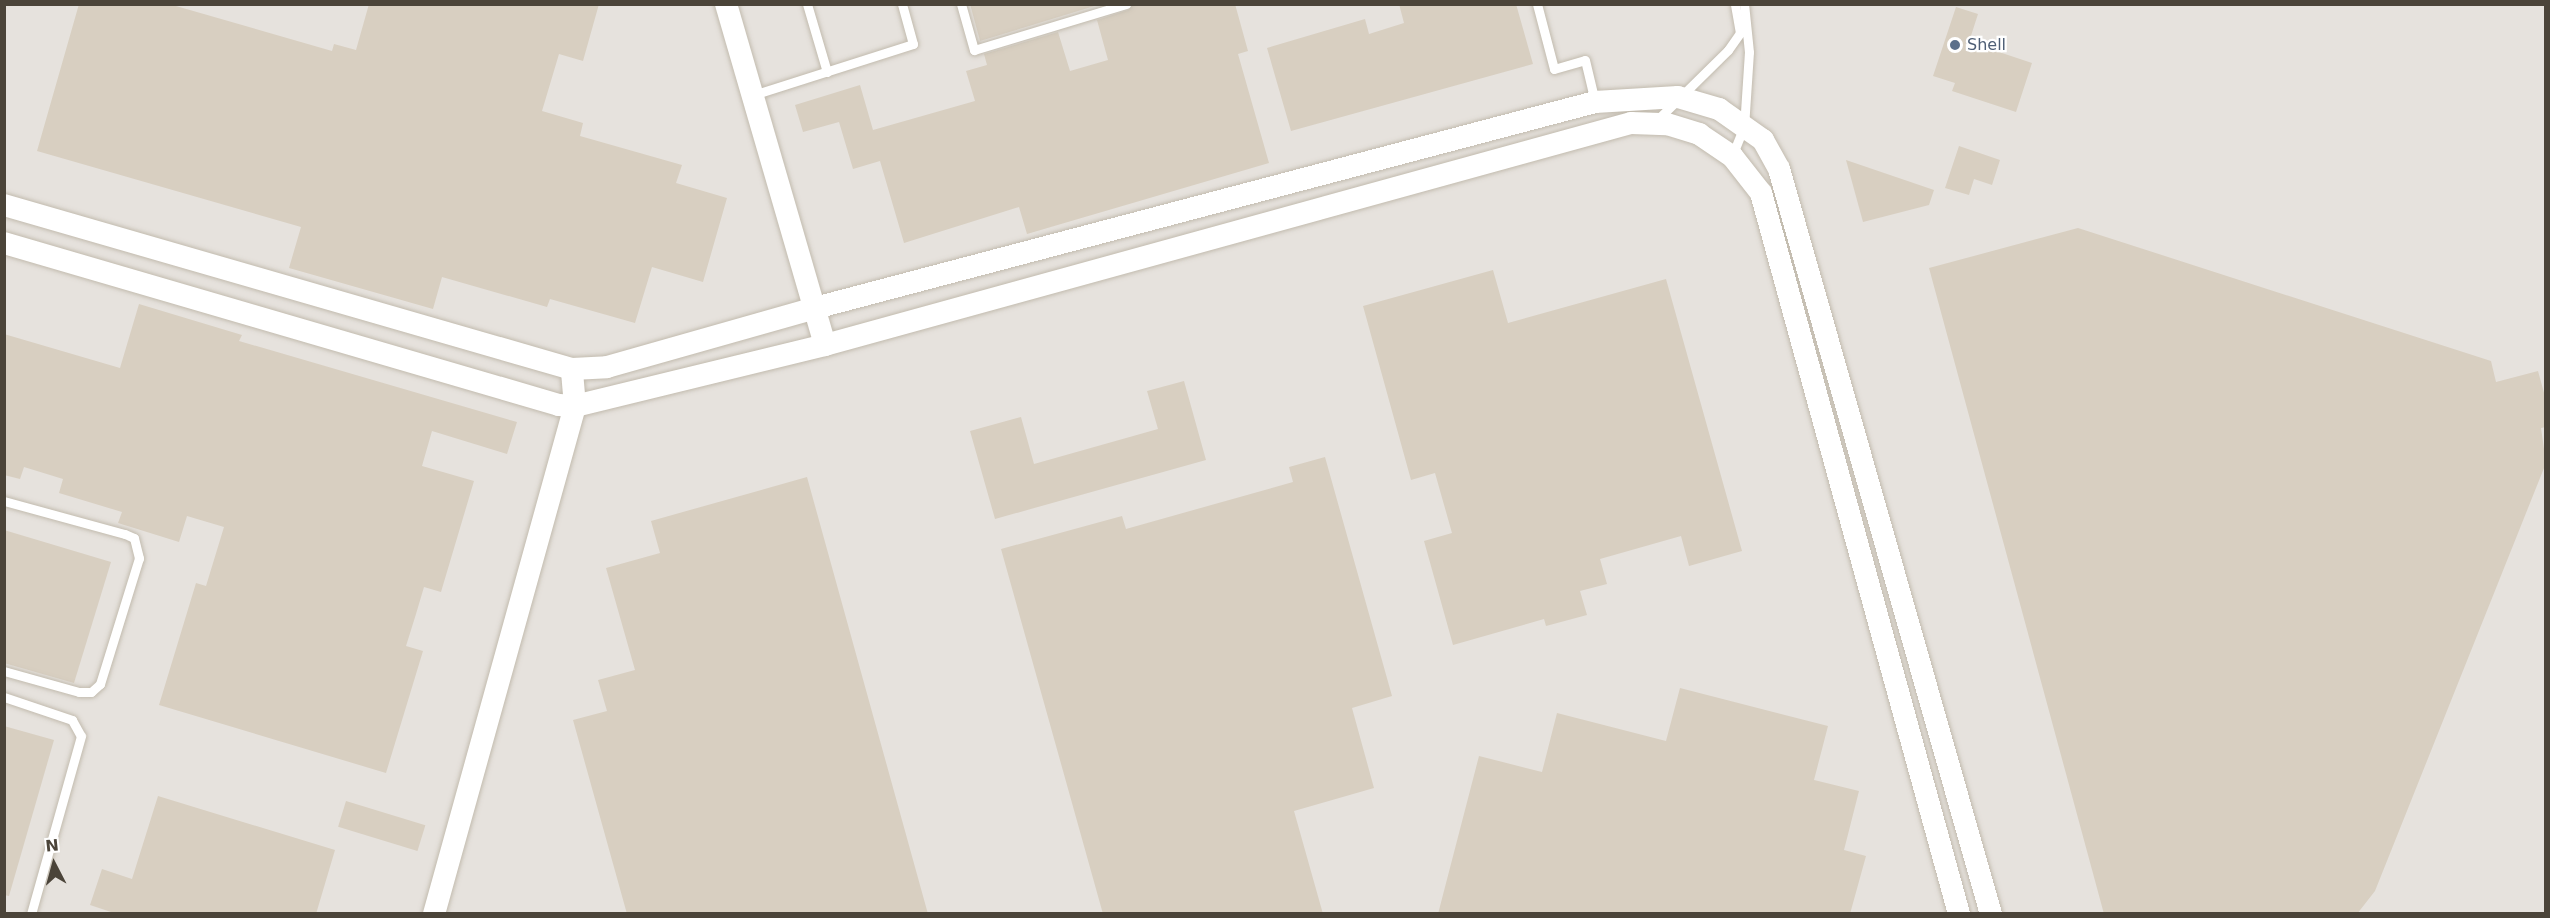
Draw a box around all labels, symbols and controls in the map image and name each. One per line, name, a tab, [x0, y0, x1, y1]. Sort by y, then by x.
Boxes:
place label: Shell	[1967, 35, 2006, 55]
marker: Shell	[1948, 38, 1962, 52]
north arrow	[24, 834, 84, 894]
text: N	[44, 835, 60, 856]

